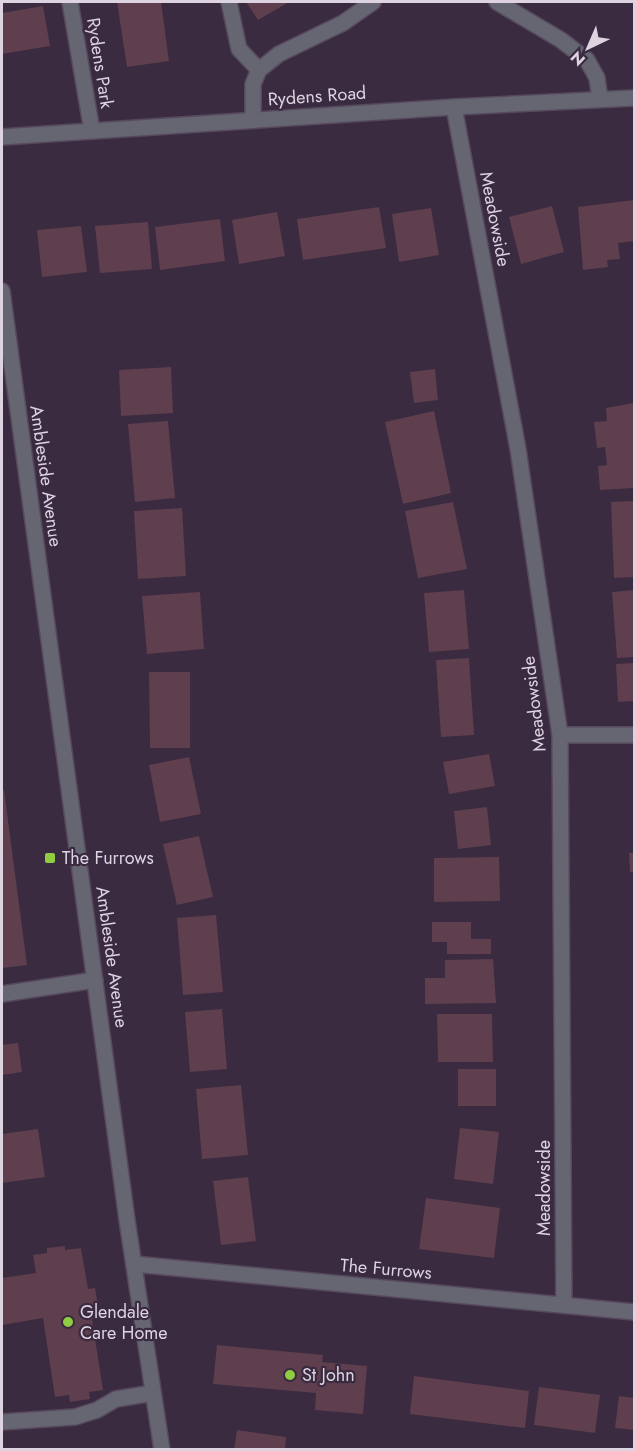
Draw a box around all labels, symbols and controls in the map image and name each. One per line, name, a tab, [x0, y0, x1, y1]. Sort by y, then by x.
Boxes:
street label: Rydens Park	[80, 16, 120, 110]
north arrow	[558, 18, 618, 78]
text: N	[565, 46, 590, 71]
street label: Rydens Road	[267, 80, 367, 112]
street label: Meadowside	[473, 169, 517, 269]
street label: Ambleside Avenue	[23, 404, 69, 548]
street label: Meadowside	[515, 655, 553, 753]
place label: The Furrows	[62, 845, 154, 871]
marker: The Furrows	[43, 851, 57, 865]
street label: Ambleside Avenue	[89, 885, 135, 1029]
street label: Meadowside	[531, 1140, 557, 1236]
street label: The Furrows	[339, 1252, 433, 1286]
place label: Glendale Care Home	[80, 1299, 168, 1346]
marker: Glendale Care Home	[61, 1315, 75, 1329]
place label: St John	[302, 1362, 355, 1388]
marker: St John	[283, 1368, 297, 1382]

